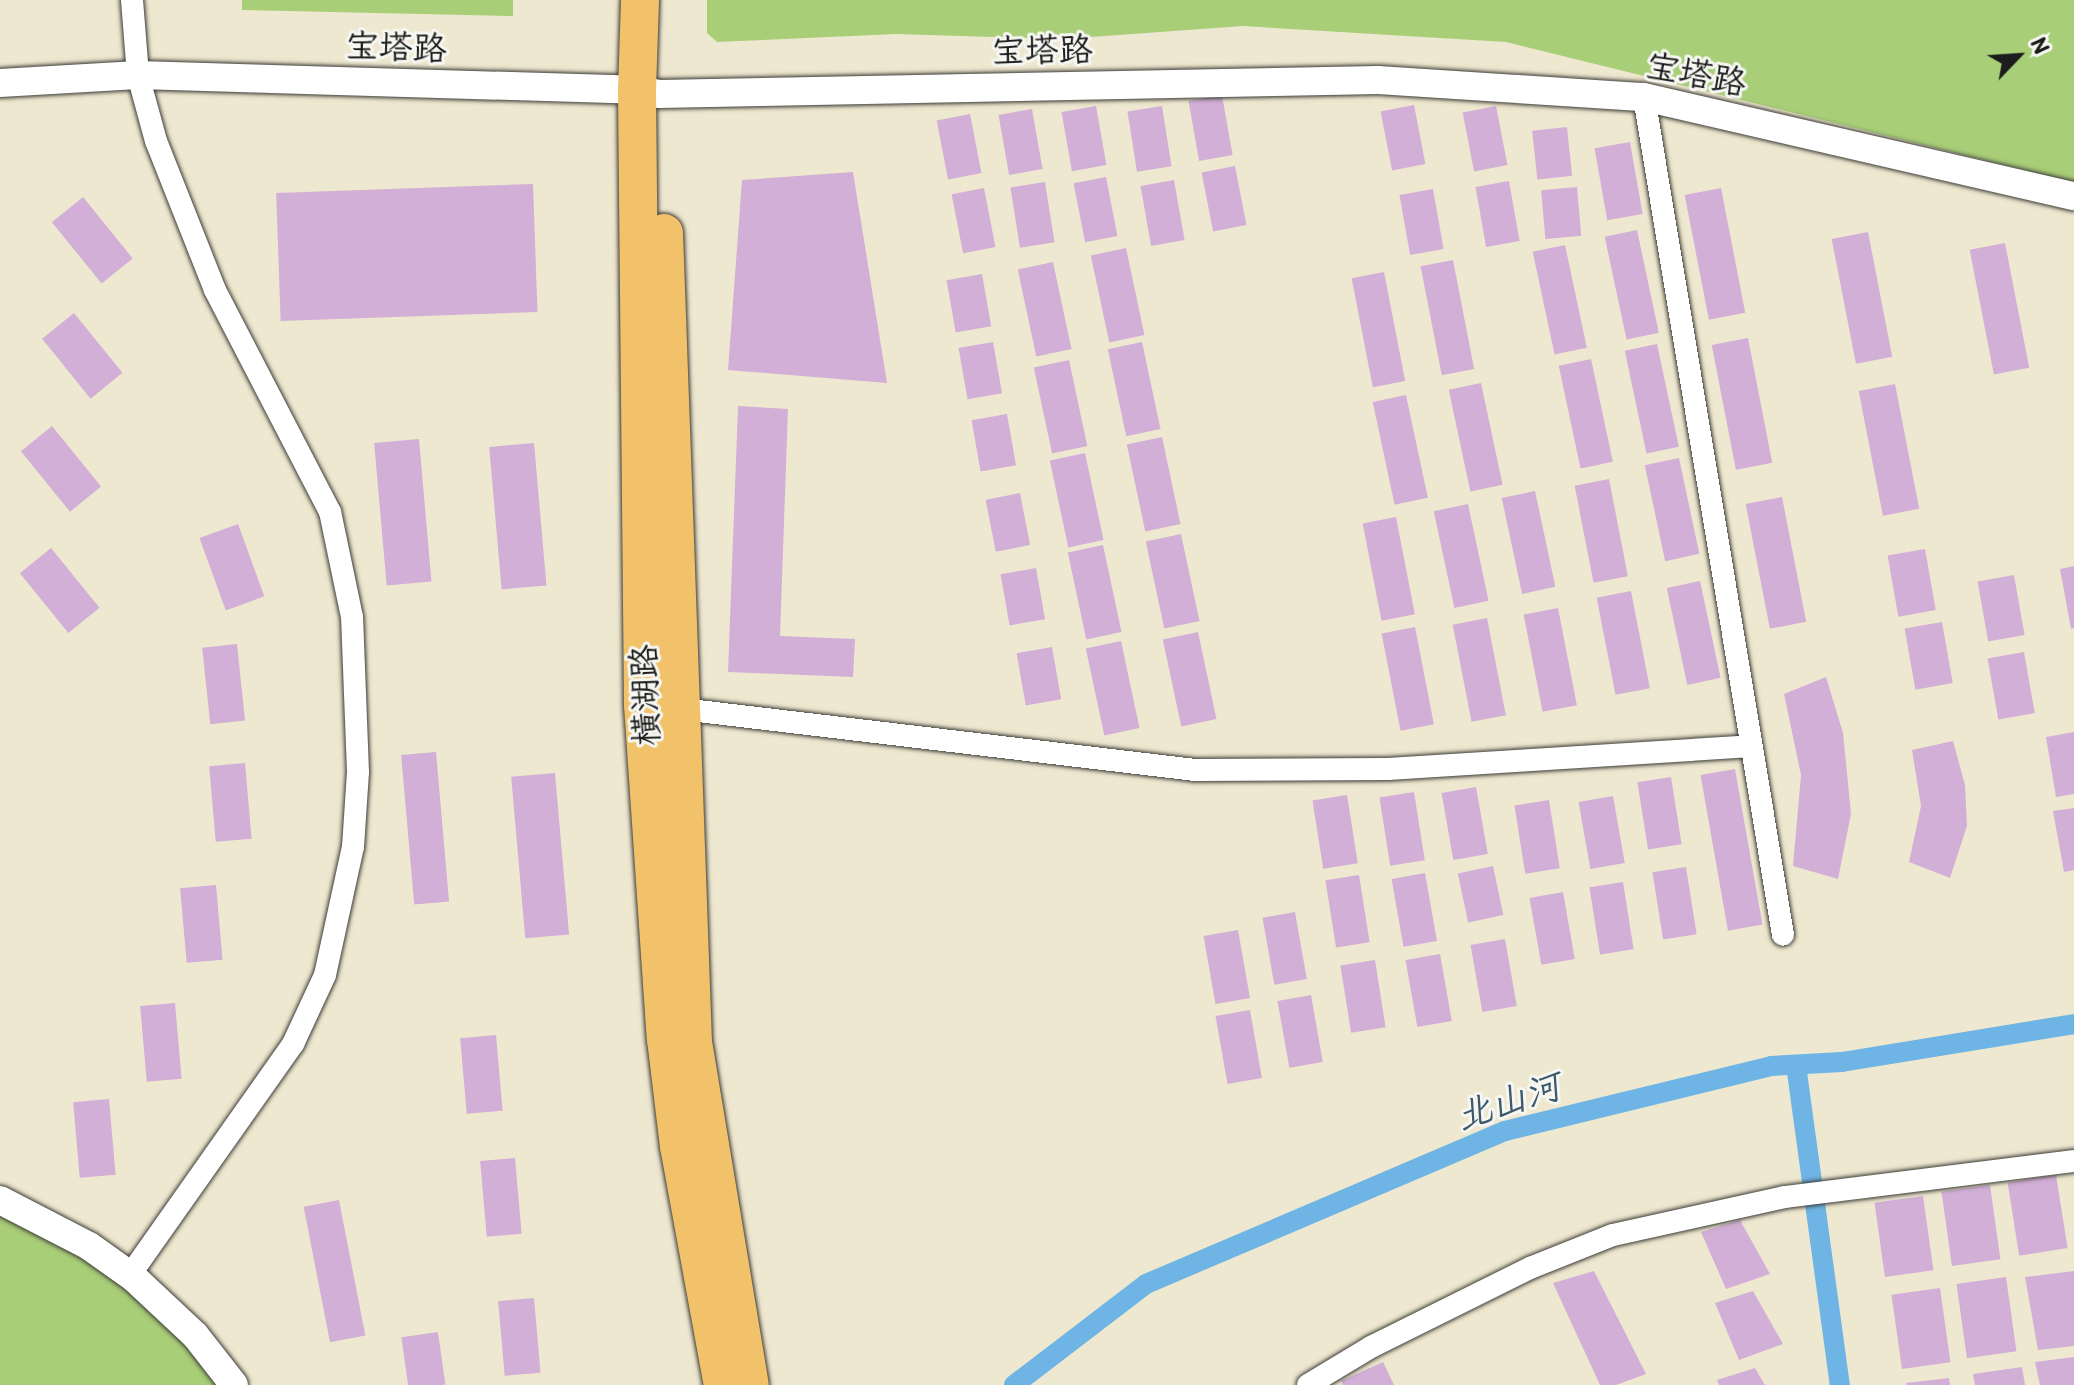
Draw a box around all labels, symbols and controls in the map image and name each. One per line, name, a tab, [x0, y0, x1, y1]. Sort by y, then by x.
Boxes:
north arrow	[1978, 16, 2058, 96]
street label: 宝塔路	[344, 25, 448, 69]
street label: 宝塔路	[991, 29, 1093, 71]
text: N	[2025, 33, 2056, 58]
street label: 宝塔路	[1642, 44, 1750, 104]
street label: 横湖路	[623, 643, 667, 747]
water label: 北山河	[1450, 1064, 1566, 1138]

